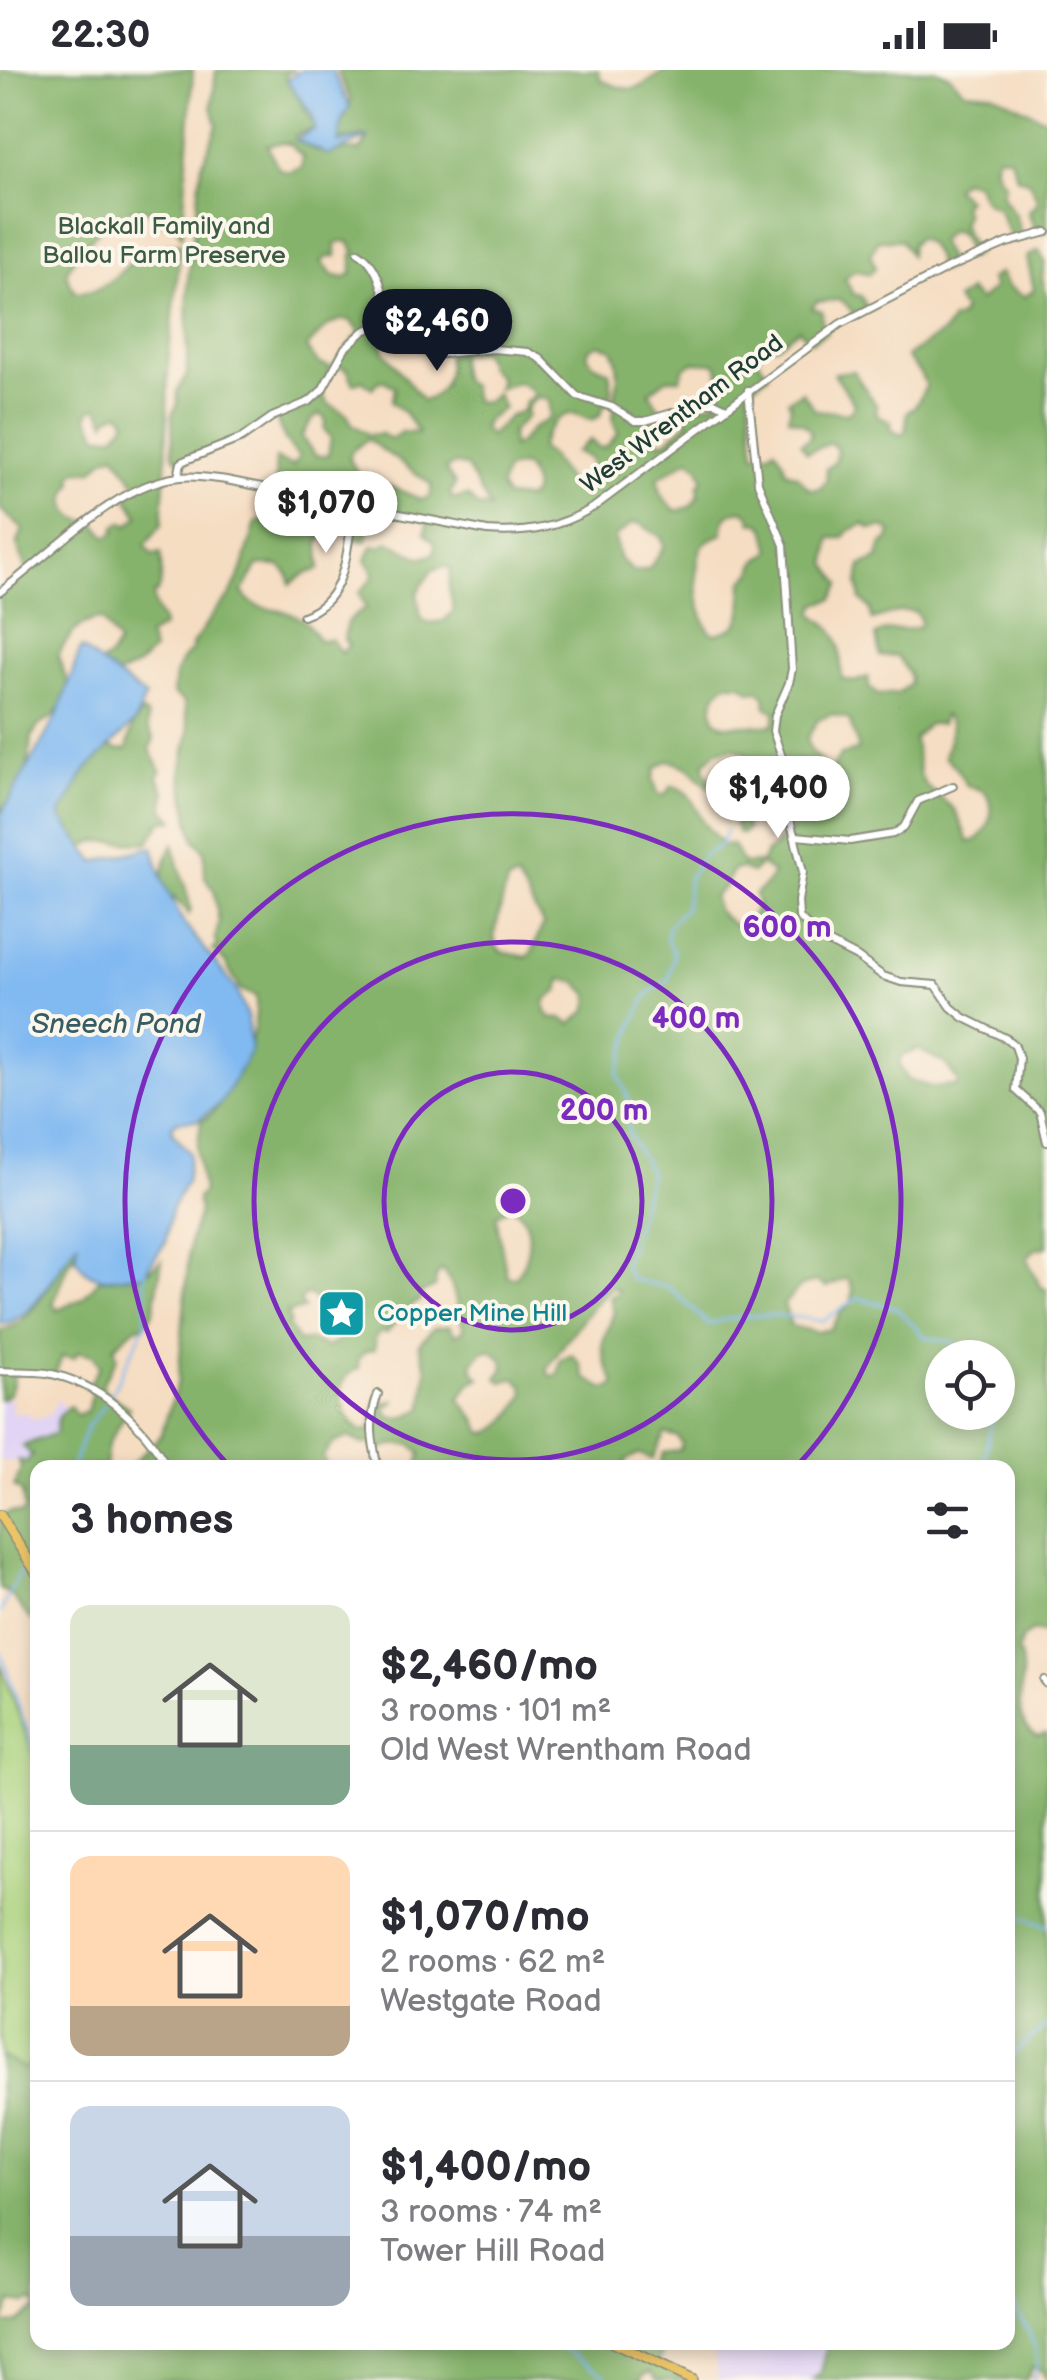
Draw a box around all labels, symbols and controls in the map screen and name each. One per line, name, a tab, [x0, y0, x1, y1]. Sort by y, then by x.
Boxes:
text: 22:30	[50, 13, 151, 58]
park label: Blackall Family and Ballou Farm Preserve	[42, 211, 286, 271]
pin: $2,460	[356, 289, 518, 374]
text: $2,460	[384, 302, 490, 341]
street label: West Wrentham Road	[575, 328, 789, 500]
pin: $1,070	[245, 471, 407, 556]
text: $1,070	[276, 484, 376, 523]
pin: $1,400	[697, 756, 859, 841]
text: $1,400	[728, 769, 828, 808]
text: 600 m	[742, 910, 832, 946]
text: 400 m	[652, 1001, 740, 1037]
water label: Sneech Pond	[31, 1008, 202, 1041]
text: 200 m	[560, 1093, 648, 1129]
centre of rings	[495, 1183, 531, 1219]
place icon: Copper Mine Hill	[316, 1287, 368, 1339]
place label: Copper Mine Hill	[377, 1298, 567, 1329]
map controls	[925, 1340, 1015, 1430]
button: locate	[925, 1340, 1015, 1430]
icon: filters	[920, 1493, 975, 1548]
text: 3 homes	[70, 1495, 233, 1546]
text: $2,460/mo	[380, 1641, 598, 1692]
icon: home	[150, 1645, 270, 1765]
text: 3 rooms · 101 m²	[380, 1692, 611, 1731]
text: Old West Wrentham Road	[380, 1731, 752, 1770]
text: $1,070/mo	[380, 1892, 590, 1943]
icon: home	[150, 1896, 270, 2016]
text: 2 rooms · 62 m²	[380, 1943, 605, 1982]
text: Westgate Road	[380, 1982, 602, 2021]
text: $1,400/mo	[380, 2142, 591, 2193]
icon: home	[150, 2146, 270, 2266]
text: 3 rooms · 74 m²	[380, 2193, 602, 2232]
text: Tower Hill Road	[380, 2232, 605, 2271]

